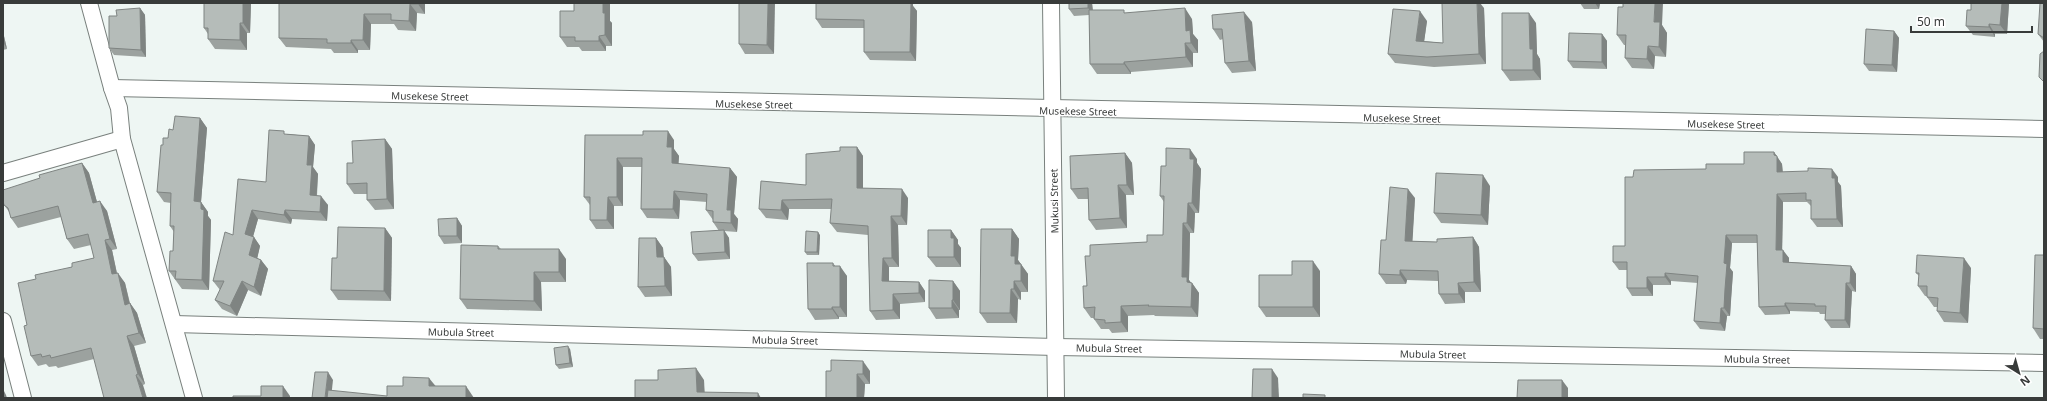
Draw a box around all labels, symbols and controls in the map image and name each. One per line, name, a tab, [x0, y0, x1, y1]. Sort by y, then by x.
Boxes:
scale bar	[1911, 8, 2032, 34]
text: 50 m	[1917, 13, 1945, 30]
street label: Musekese Street	[391, 88, 469, 104]
street label: Musekese Street	[715, 96, 793, 112]
street label: Musekese Street	[1039, 103, 1117, 119]
street label: Musekese Street	[1363, 110, 1441, 126]
street label: Musekese Street	[1687, 116, 1765, 132]
street label: Mukusi Street	[1046, 168, 1062, 233]
street label: Mubula Street	[428, 324, 495, 340]
street label: Mubula Street	[752, 332, 819, 348]
street label: Mubula Street	[1076, 340, 1143, 356]
street label: Mubula Street	[1400, 346, 1467, 362]
street label: Mubula Street	[1724, 351, 1791, 367]
north arrow	[1999, 353, 2039, 393]
text: N	[2017, 373, 2033, 390]

